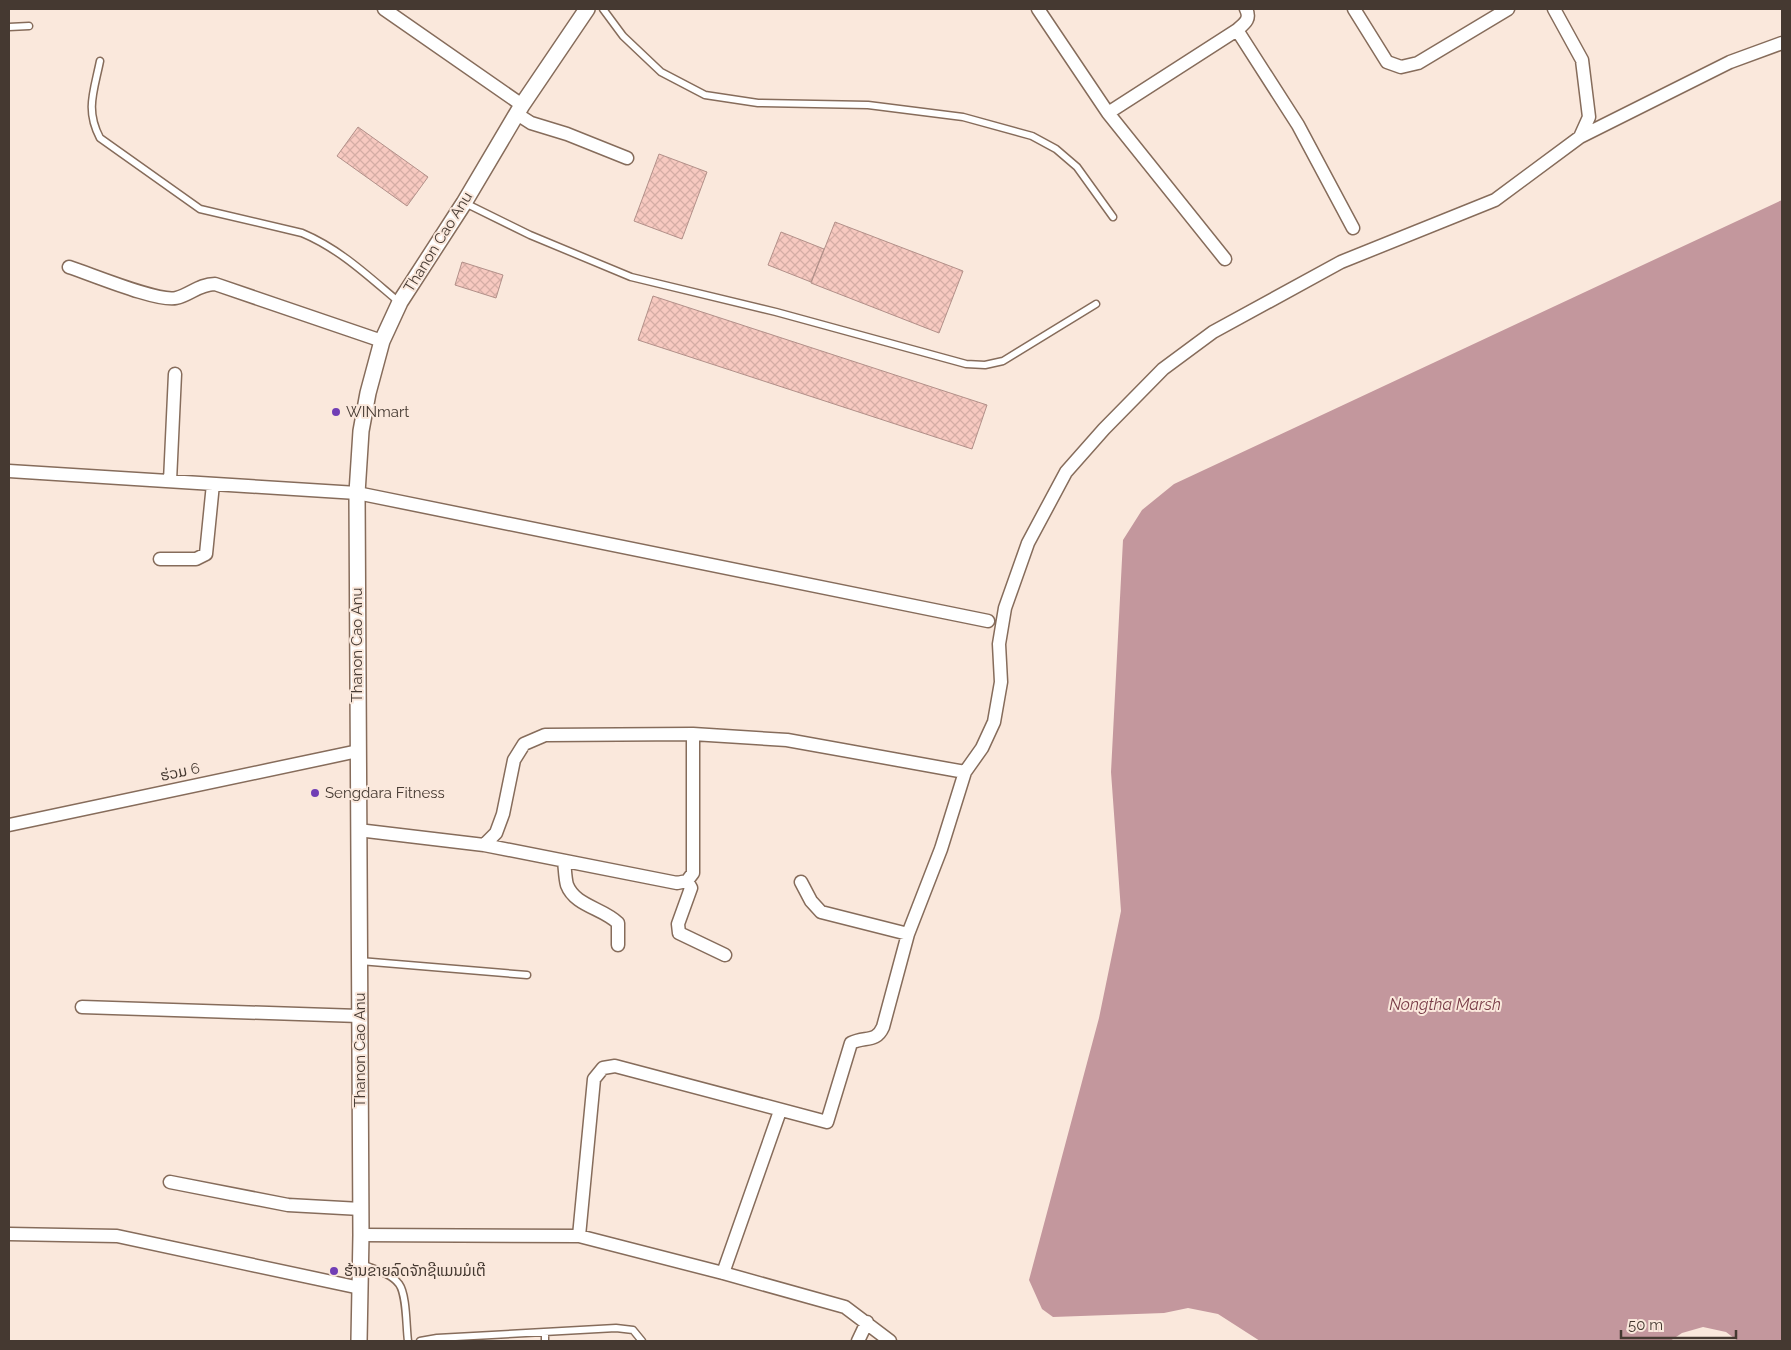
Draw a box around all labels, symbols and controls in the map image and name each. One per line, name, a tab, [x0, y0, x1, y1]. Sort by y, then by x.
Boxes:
street label: Thanon Cao Anu	[400, 188, 476, 295]
place label: WINmart	[346, 403, 409, 421]
marker: WINmart	[330, 406, 342, 418]
street label: Thanon Cao Anu	[348, 587, 366, 702]
street label: ຮ່ວມ 6	[159, 759, 201, 785]
place label: Sengdara Fitness	[325, 784, 445, 802]
marker: Sengdara Fitness	[309, 787, 321, 799]
street label: Thanon Cao Anu	[351, 992, 369, 1107]
water label: Nongtha Marsh	[1389, 995, 1501, 1014]
place label: ຮ້ານຂາຍລົດຈັກຊີແມນມໍເຕີ	[344, 1262, 486, 1280]
marker: ຮ້ານຂາຍລົດຈັກຊີແມນມໍເຕີ	[328, 1265, 340, 1277]
scale bar	[1621, 1308, 1736, 1340]
text: 50 m	[1628, 1316, 1663, 1334]

